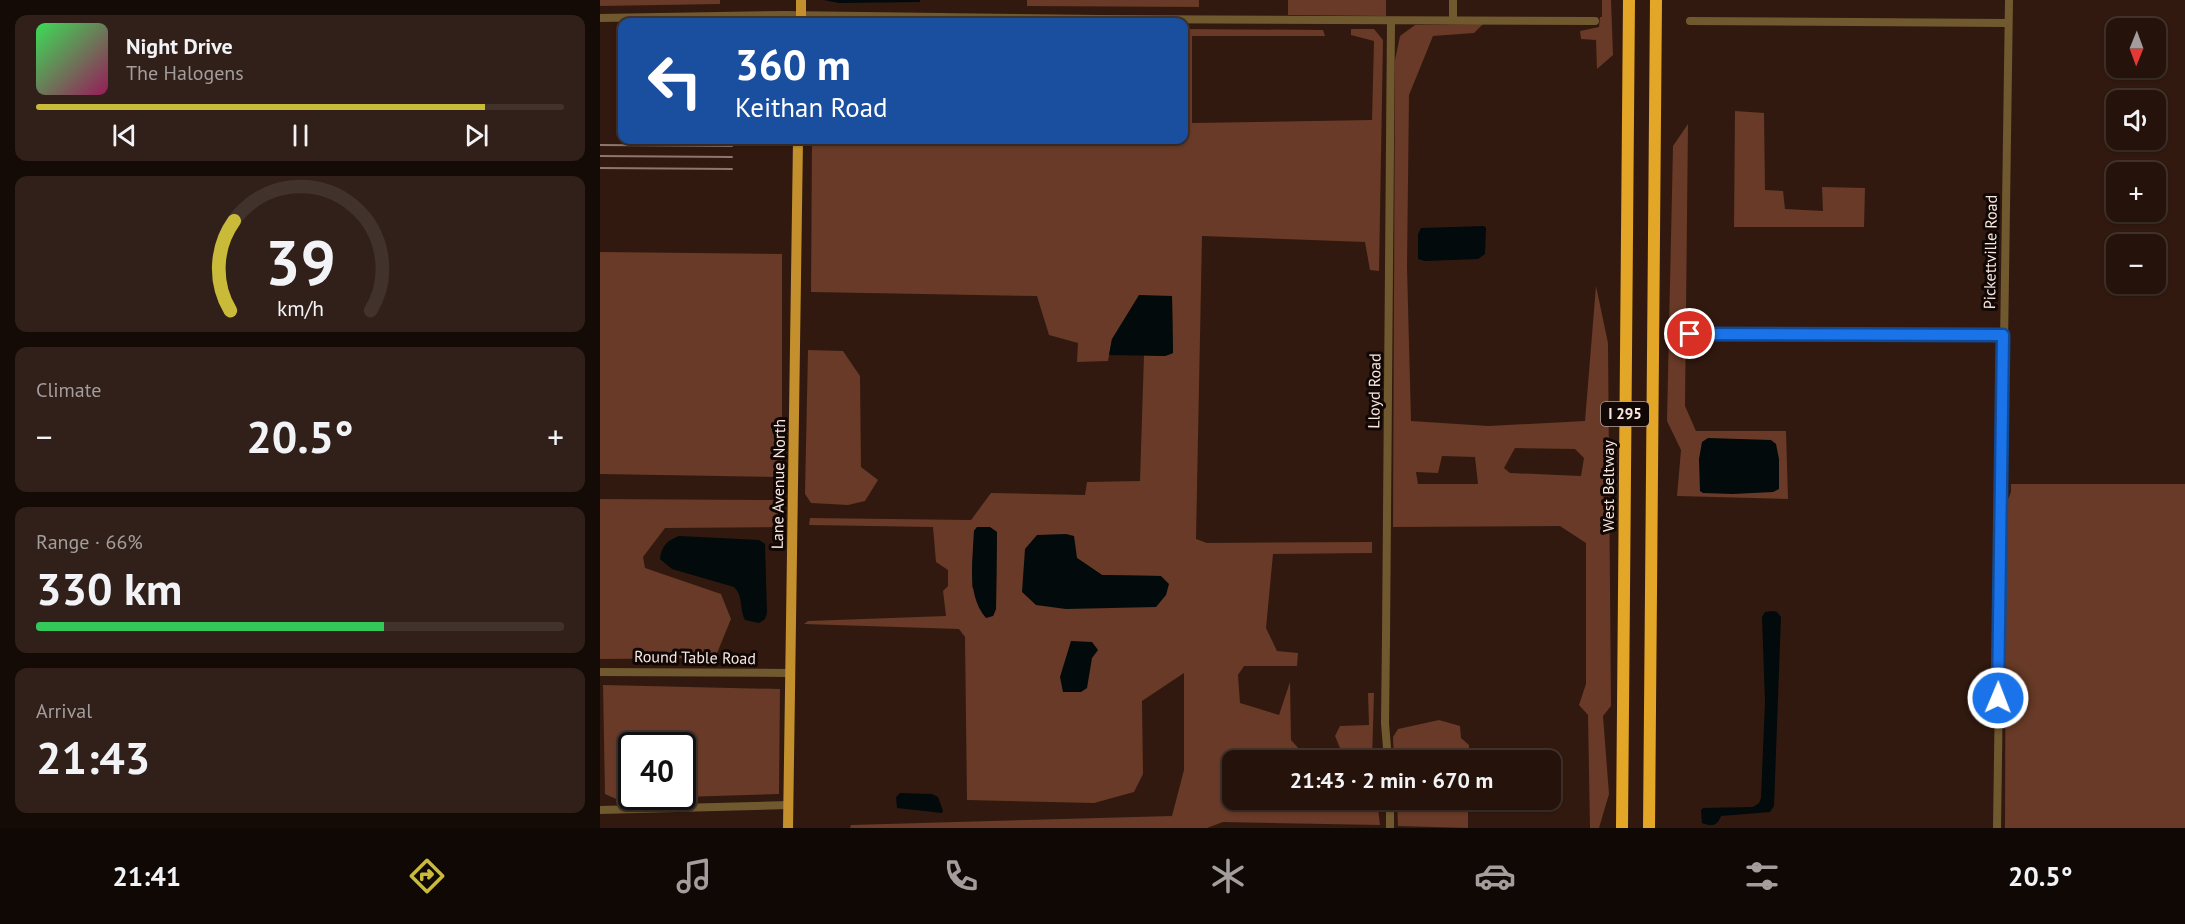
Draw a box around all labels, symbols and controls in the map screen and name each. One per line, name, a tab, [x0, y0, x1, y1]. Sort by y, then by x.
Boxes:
north arrow	[2106, 18, 2166, 78]
map controls	[2106, 18, 2166, 294]
text: Night Drive	[126, 32, 233, 60]
text: 360 m	[735, 37, 851, 92]
icon: left	[636, 42, 714, 120]
text: The Halogens	[126, 60, 244, 86]
text: Keithan Road	[735, 90, 888, 124]
button: sound	[2106, 90, 2166, 150]
icon: previous	[108, 119, 141, 152]
icon: pause	[284, 119, 317, 152]
icon: next	[460, 119, 493, 152]
button: +	[2106, 162, 2166, 222]
street label: Pickettville Road	[1979, 195, 2001, 309]
text: 39	[265, 221, 335, 302]
button: −	[2106, 234, 2166, 294]
text: km/h	[276, 294, 323, 322]
pin	[1664, 308, 1715, 359]
icon: arrive	[1673, 317, 1706, 350]
street label: Lloyd Road	[1363, 353, 1385, 429]
text: Climate	[36, 377, 102, 403]
road number: I 295	[1601, 402, 1649, 426]
text: 20.5°	[246, 407, 354, 465]
text: −	[36, 415, 53, 458]
text: +	[547, 415, 564, 458]
street label: Lane Avenue North	[767, 419, 789, 549]
street label: West Beltway	[1598, 440, 1618, 532]
text: Range · 66%	[36, 529, 143, 555]
text: 330 km	[36, 559, 182, 617]
street label: Round Table Road	[634, 646, 756, 668]
position arrow	[1966, 666, 2030, 730]
text: Arrival	[36, 698, 92, 724]
text: 21:43	[36, 728, 150, 786]
speed limit sign: 40	[618, 732, 696, 810]
text: 21:43 · 2 min · 670 m	[1290, 766, 1493, 794]
icon: directions	[406, 855, 448, 897]
icon: music	[673, 855, 715, 897]
icon: phone	[940, 855, 982, 897]
icon: climate	[1207, 855, 1249, 897]
icon: car	[1474, 855, 1516, 897]
icon: filters	[1741, 855, 1783, 897]
text: 21:41	[113, 859, 181, 893]
text: 20.5°	[2008, 859, 2072, 893]

